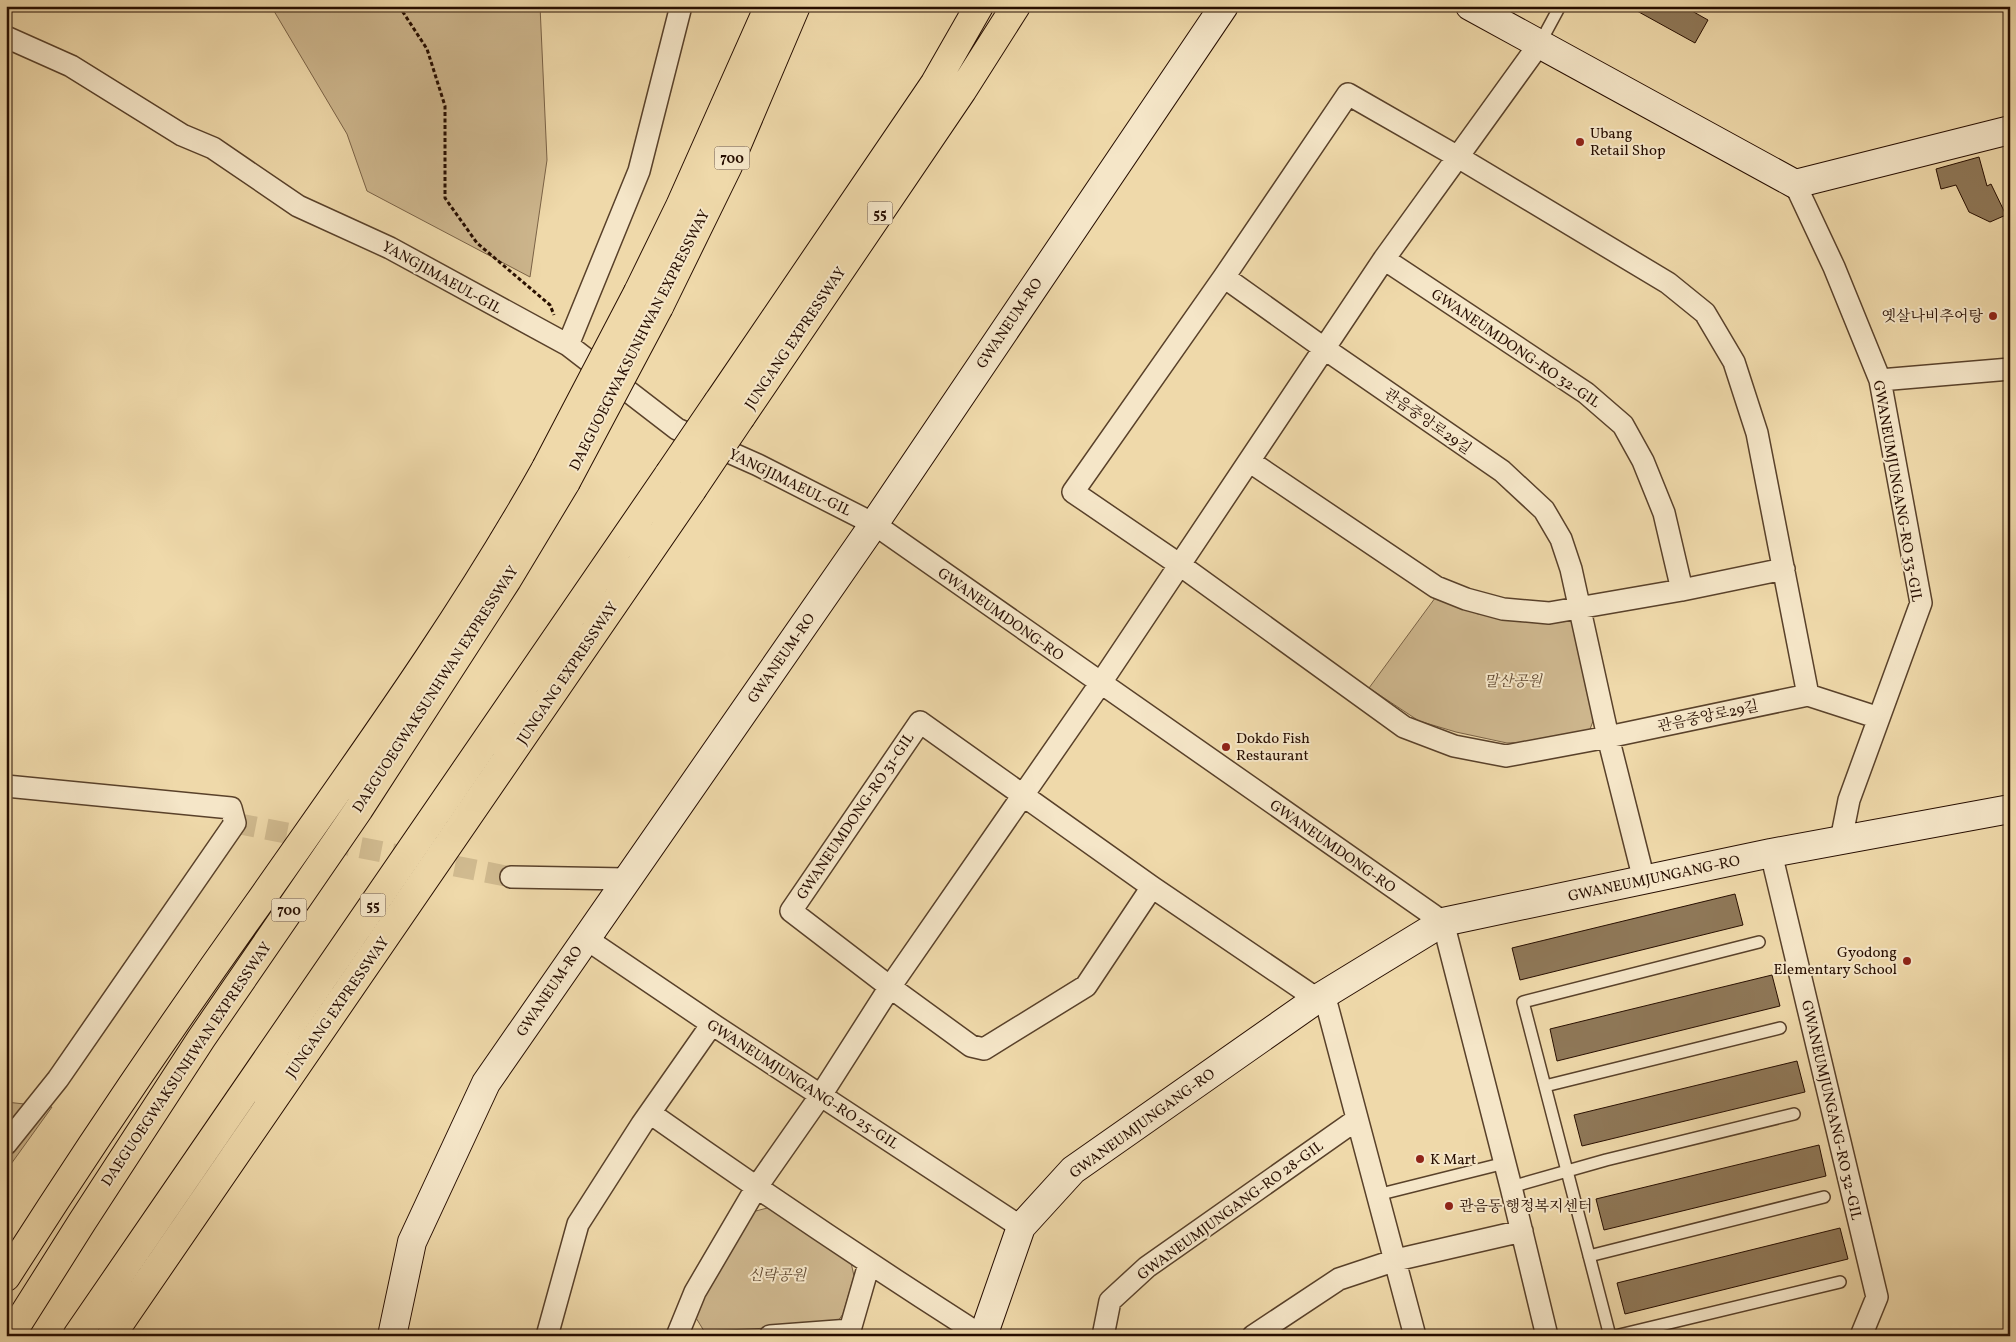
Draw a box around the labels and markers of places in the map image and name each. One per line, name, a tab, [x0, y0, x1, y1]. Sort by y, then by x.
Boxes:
place label: Ubang Retail Shop	[1590, 124, 1666, 162]
marker: Ubang Retail Shop	[1574, 136, 1586, 148]
place label: 옛살나비추어탕	[1882, 307, 1984, 328]
marker: 옛살나비추어탕	[1987, 310, 1999, 322]
place label: Dokdo Fish Restaurant	[1236, 729, 1310, 767]
marker: Dokdo Fish Restaurant	[1220, 741, 1232, 753]
place label: Gyodong Elementary School	[1774, 943, 1897, 981]
marker: Gyodong Elementary School	[1901, 955, 1913, 967]
place label: K Mart	[1430, 1150, 1476, 1171]
marker: K Mart	[1414, 1153, 1426, 1165]
place label: 관음동 행정복지센터	[1459, 1197, 1592, 1218]
marker: 관음동 행정복지센터	[1443, 1200, 1455, 1212]

